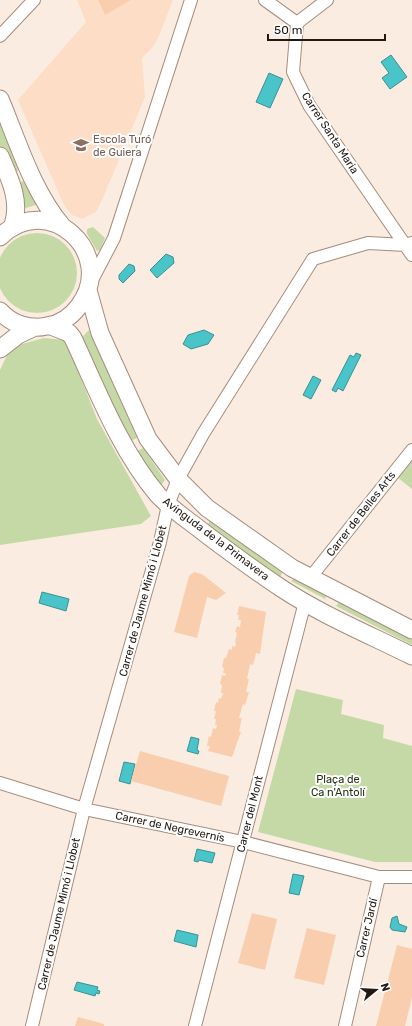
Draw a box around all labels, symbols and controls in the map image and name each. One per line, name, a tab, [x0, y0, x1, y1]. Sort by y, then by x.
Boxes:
scale bar	[268, 16, 385, 42]
text: 50 m	[274, 23, 302, 37]
street label: Carrer Santa Maria	[299, 90, 361, 176]
place label: Escola Turó de Guiera	[93, 133, 151, 159]
school or university icon: Escola Turó de Guiera	[72, 136, 90, 154]
street label: Carrer de Belles Arts	[324, 469, 398, 559]
street label: Avinguda de la Primavera	[160, 495, 272, 583]
street label: Carrer de Jaume Mimó i Llobet	[117, 523, 170, 678]
park label: Plaça de Ca n'Antolí	[311, 773, 366, 799]
street label: Carrer del Mont	[234, 774, 266, 854]
street label: Carrer de Negrevernís	[114, 809, 226, 845]
street label: Carrer de Jaume Mimó i Llobet	[35, 836, 83, 991]
street label: Carrer Jardí	[354, 896, 380, 959]
north arrow	[356, 970, 396, 1010]
text: N	[378, 981, 392, 993]

